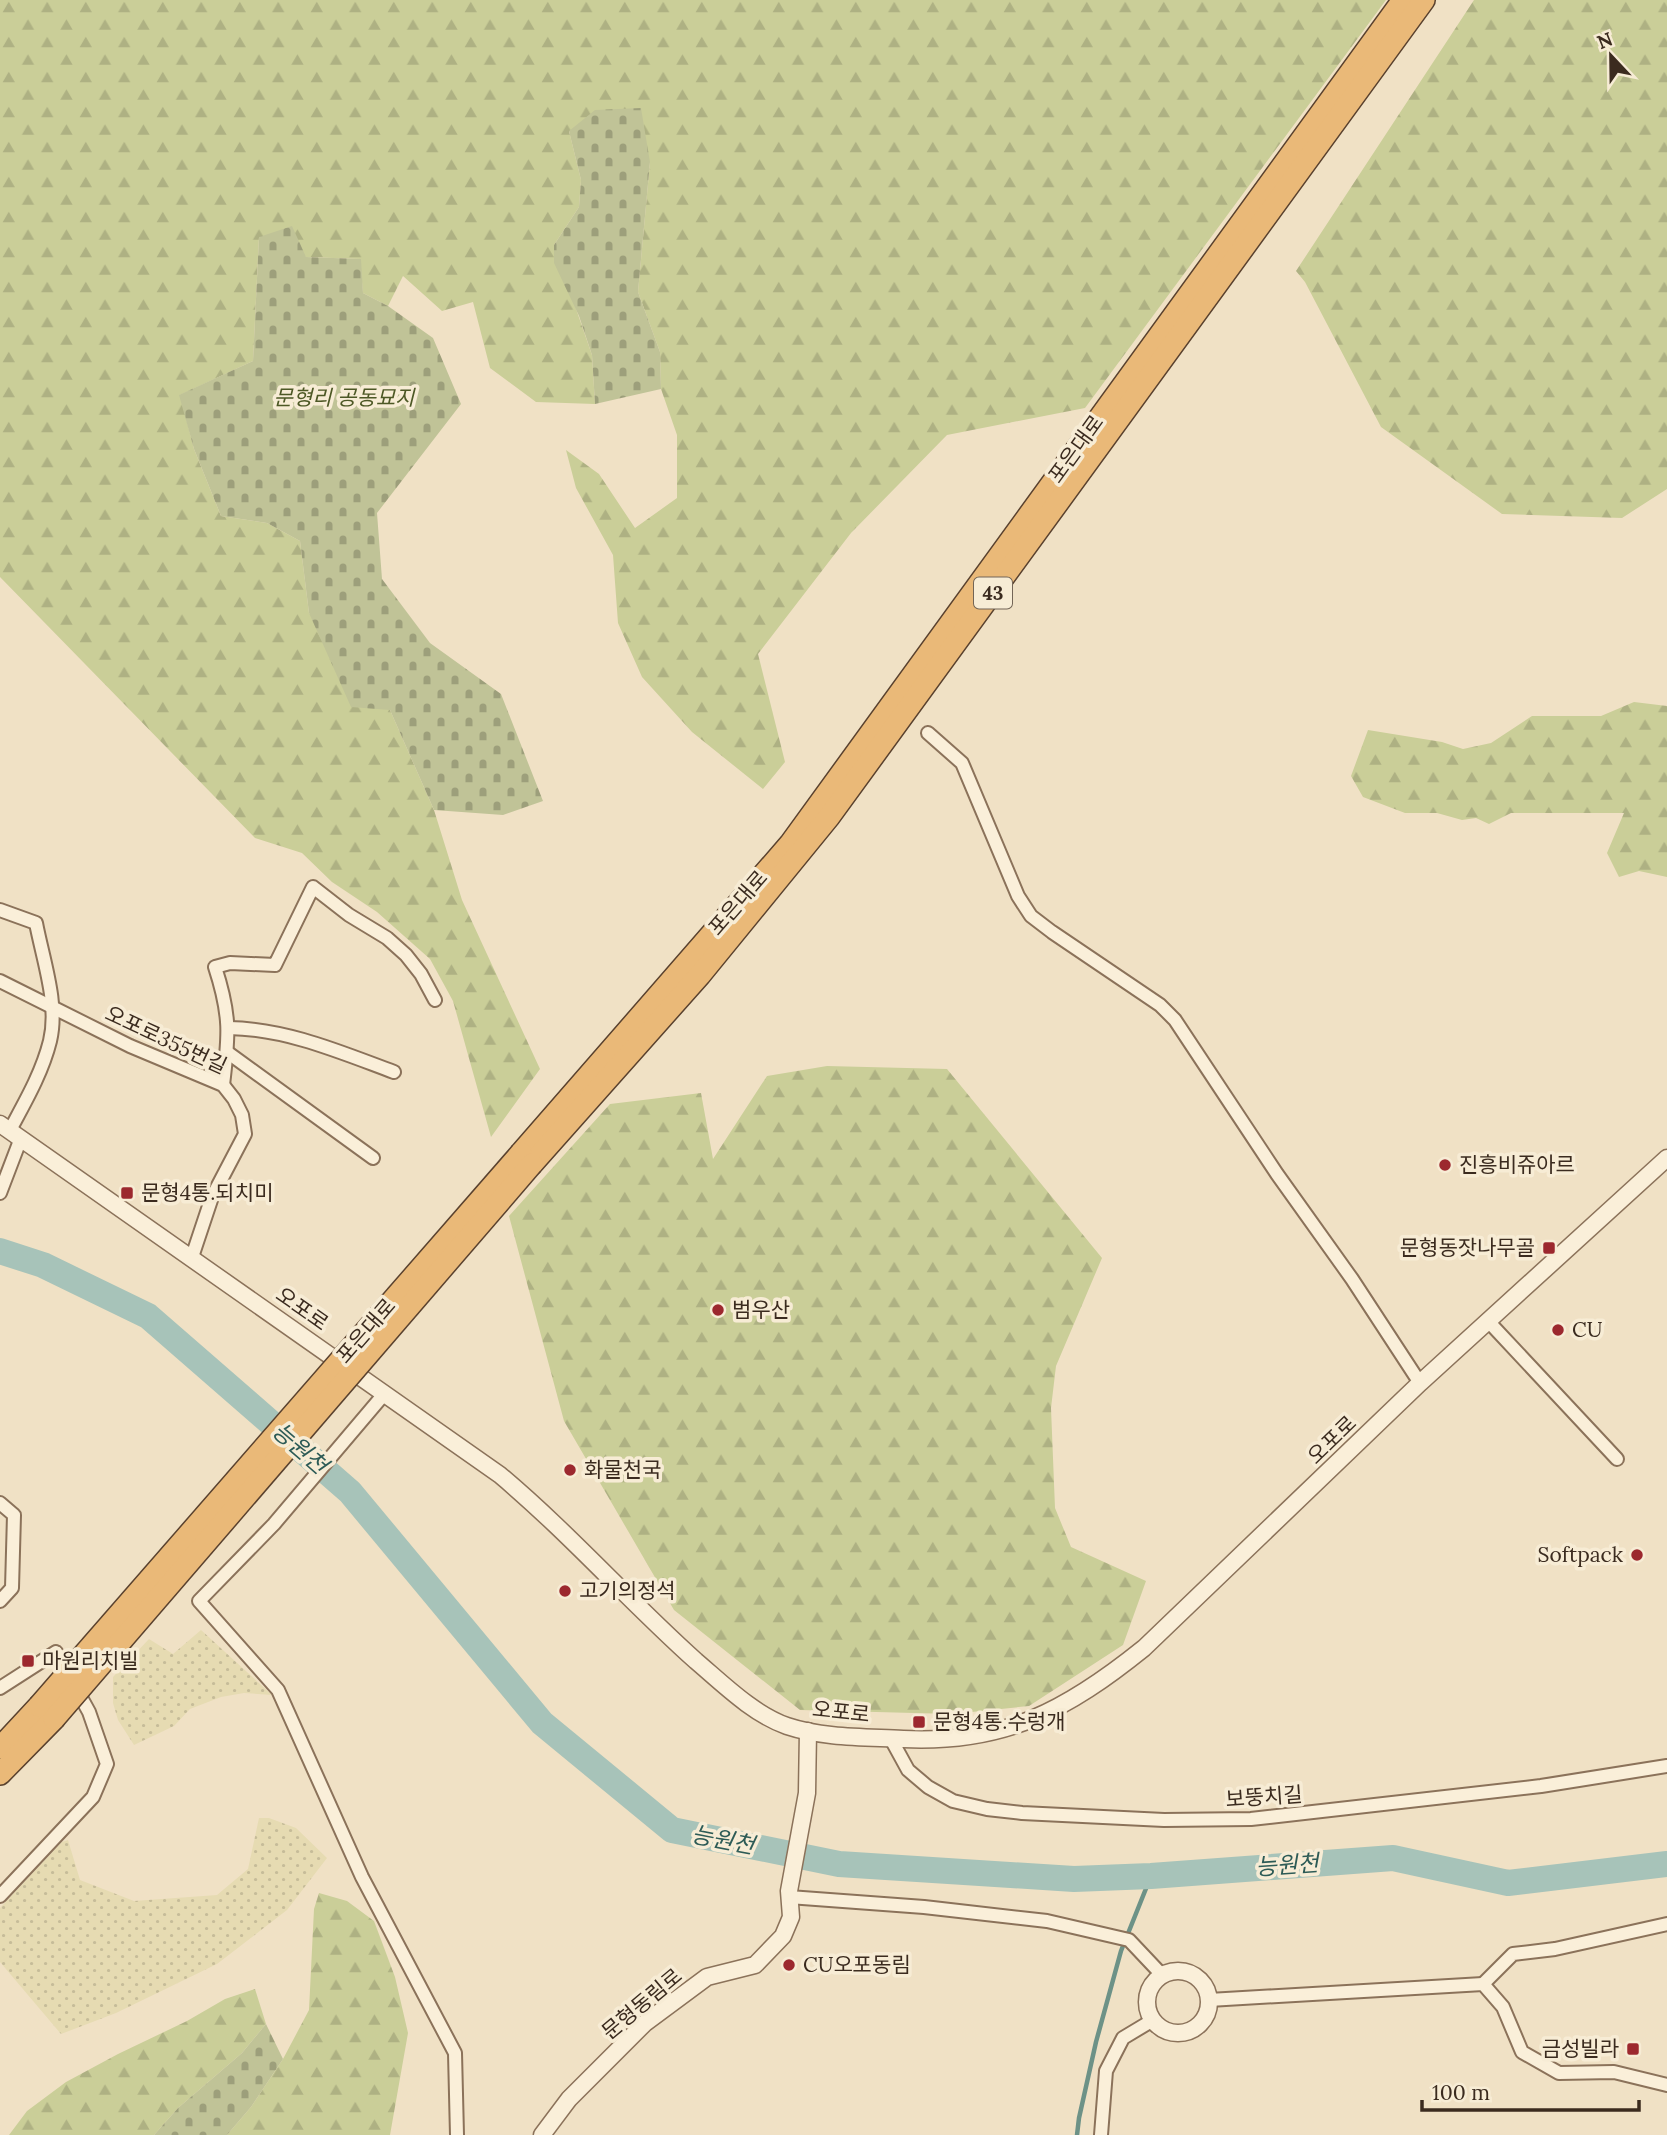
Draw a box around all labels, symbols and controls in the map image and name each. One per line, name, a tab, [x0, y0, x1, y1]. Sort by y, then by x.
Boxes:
north arrow	[1576, 21, 1646, 91]
text: N	[1593, 26, 1616, 54]
park label: 문형리 공동묘지	[274, 384, 416, 411]
street label: 포은대로	[1042, 410, 1109, 488]
road number: 43	[974, 578, 1012, 608]
street label: 포은대로	[702, 865, 773, 941]
street label: 오포로355번길	[101, 1000, 231, 1080]
place label: 진흥비쥬아르	[1459, 1151, 1575, 1178]
marker: 진흥비쥬아르	[1437, 1157, 1453, 1173]
place label: 문형4통.되치미	[141, 1179, 273, 1206]
marker: 문형4통.되치미	[119, 1185, 135, 1201]
place label: 문형동잣나무골	[1400, 1234, 1535, 1261]
marker: 문형동잣나무골	[1541, 1240, 1557, 1256]
street label: 오포로	[271, 1281, 334, 1336]
street label: 포은대로	[330, 1293, 401, 1369]
place label: 범우산	[732, 1296, 790, 1323]
marker: 범우산	[710, 1302, 726, 1318]
place label: CU	[1572, 1316, 1603, 1343]
marker: CU	[1550, 1322, 1566, 1338]
street label: 오포로	[1301, 1410, 1362, 1469]
water label: 능원천	[267, 1416, 336, 1481]
place label: 화물천국	[584, 1456, 661, 1483]
marker: 화물천국	[562, 1462, 578, 1478]
place label: Softpack	[1538, 1541, 1624, 1568]
marker: Softpack	[1629, 1547, 1645, 1563]
place label: 고기의정석	[579, 1577, 676, 1604]
marker: 고기의정석	[557, 1583, 573, 1599]
place label: 마원리치빌	[42, 1647, 139, 1674]
marker: 마원리치빌	[20, 1653, 36, 1669]
street label: 오포로	[811, 1695, 871, 1728]
place label: 문형4통.수렁개	[933, 1708, 1065, 1735]
marker: 문형4통.수렁개	[911, 1714, 927, 1730]
street label: 보뚱치길	[1224, 1780, 1303, 1813]
water label: 능원천	[689, 1819, 760, 1860]
water label: 능원천	[1254, 1848, 1322, 1881]
place label: CU오포동림	[803, 1951, 911, 1978]
marker: CU오포동림	[781, 1957, 797, 1973]
street label: 문형동림로	[596, 1962, 687, 2045]
place label: 금성빌라	[1542, 2035, 1619, 2062]
marker: 금성빌라	[1625, 2041, 1641, 2057]
scale bar	[1422, 2068, 1639, 2112]
text: 100 m	[1432, 2079, 1490, 2106]

